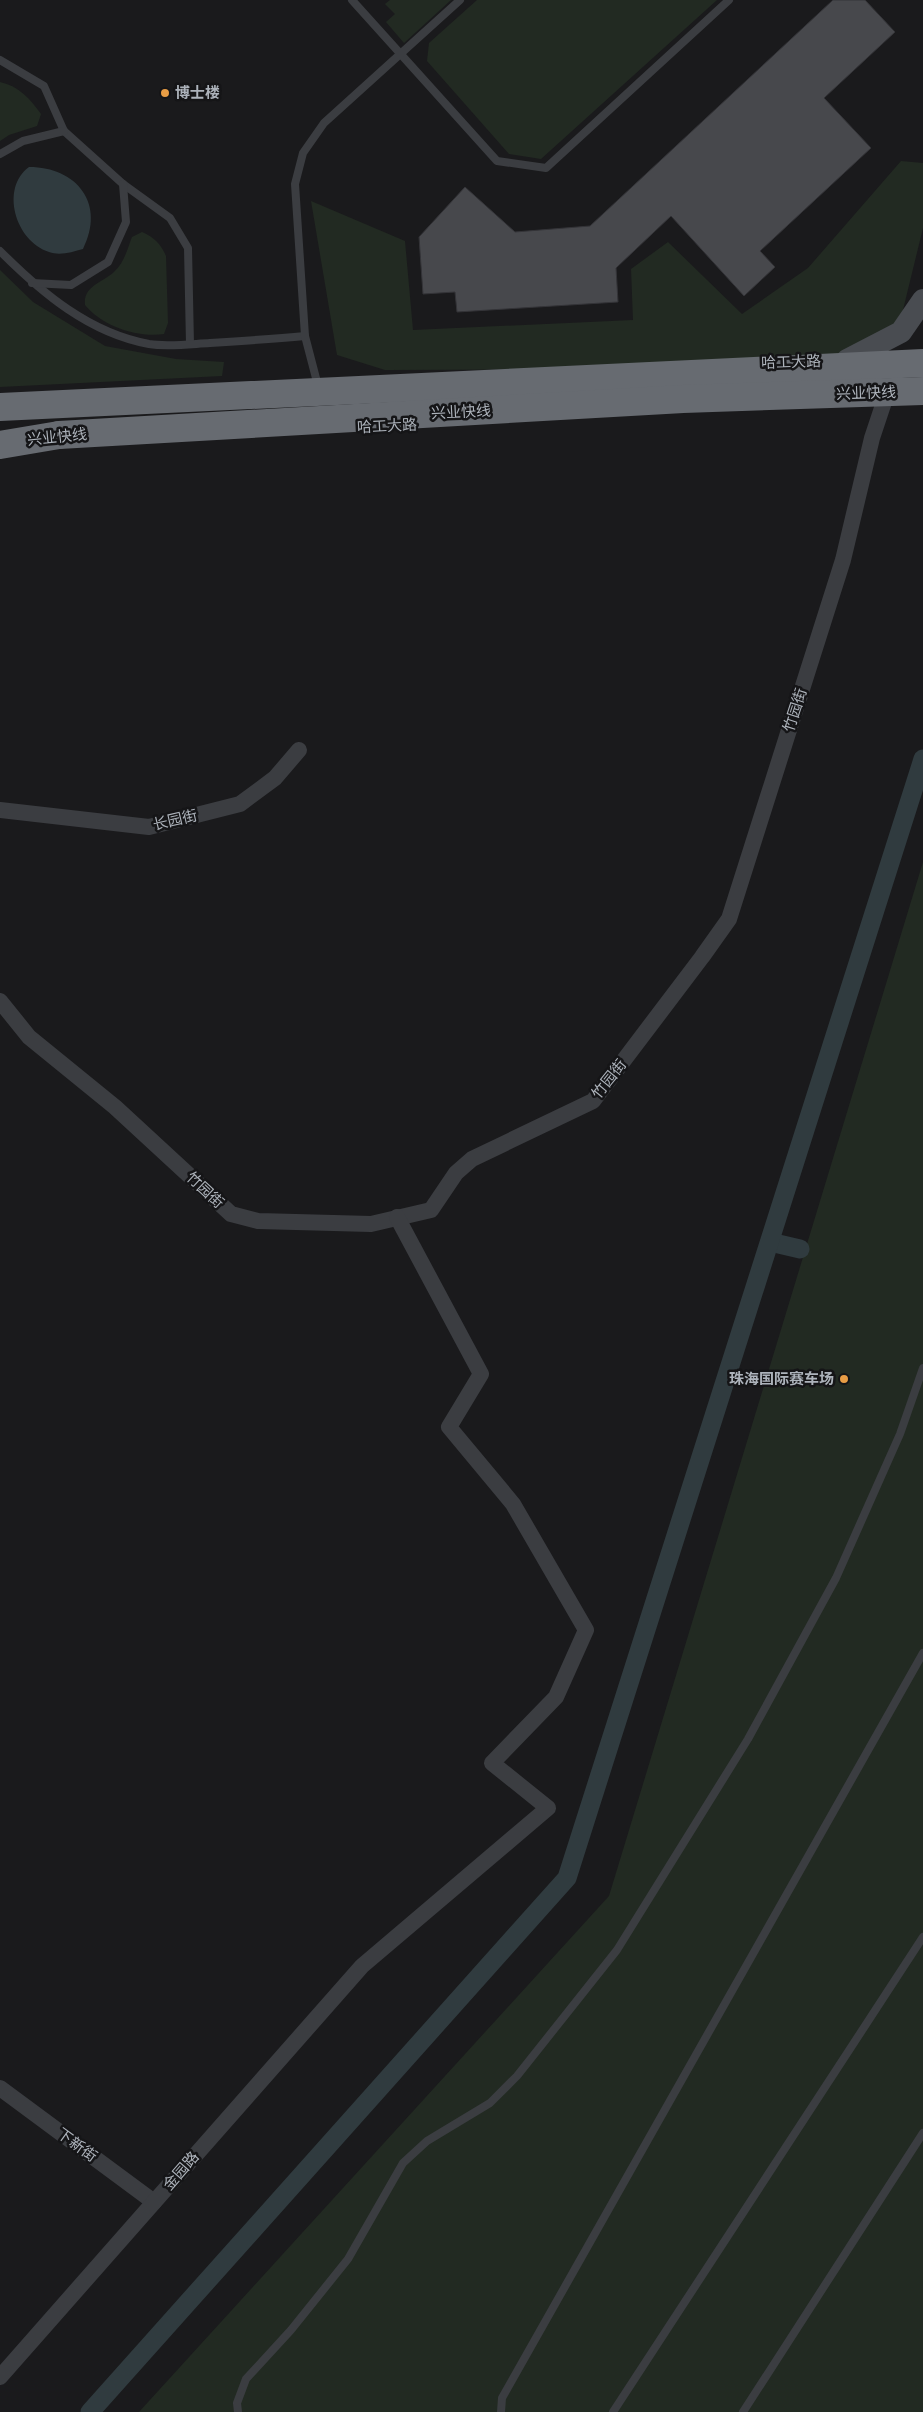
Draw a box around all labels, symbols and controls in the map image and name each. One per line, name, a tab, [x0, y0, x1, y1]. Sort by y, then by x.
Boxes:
place label: 博士楼	[175, 82, 220, 102]
marker: 博士楼	[159, 87, 171, 99]
street label: 哈工大路	[761, 350, 821, 372]
street label: 兴业快线	[836, 381, 896, 403]
street label: 兴业快线	[430, 399, 491, 423]
street label: 哈工大路	[356, 413, 417, 437]
street label: 兴业快线	[26, 423, 88, 449]
street label: 竹园街	[778, 685, 811, 734]
street label: 长园街	[151, 804, 199, 834]
street label: 竹园街	[586, 1055, 630, 1102]
street label: 竹园街	[182, 1167, 229, 1212]
place label: 珠海国际赛车场	[729, 1368, 834, 1388]
marker: 珠海国际赛车场	[838, 1373, 850, 1385]
street label: 下新街	[54, 2123, 102, 2166]
street label: 金园路	[158, 2147, 203, 2194]

